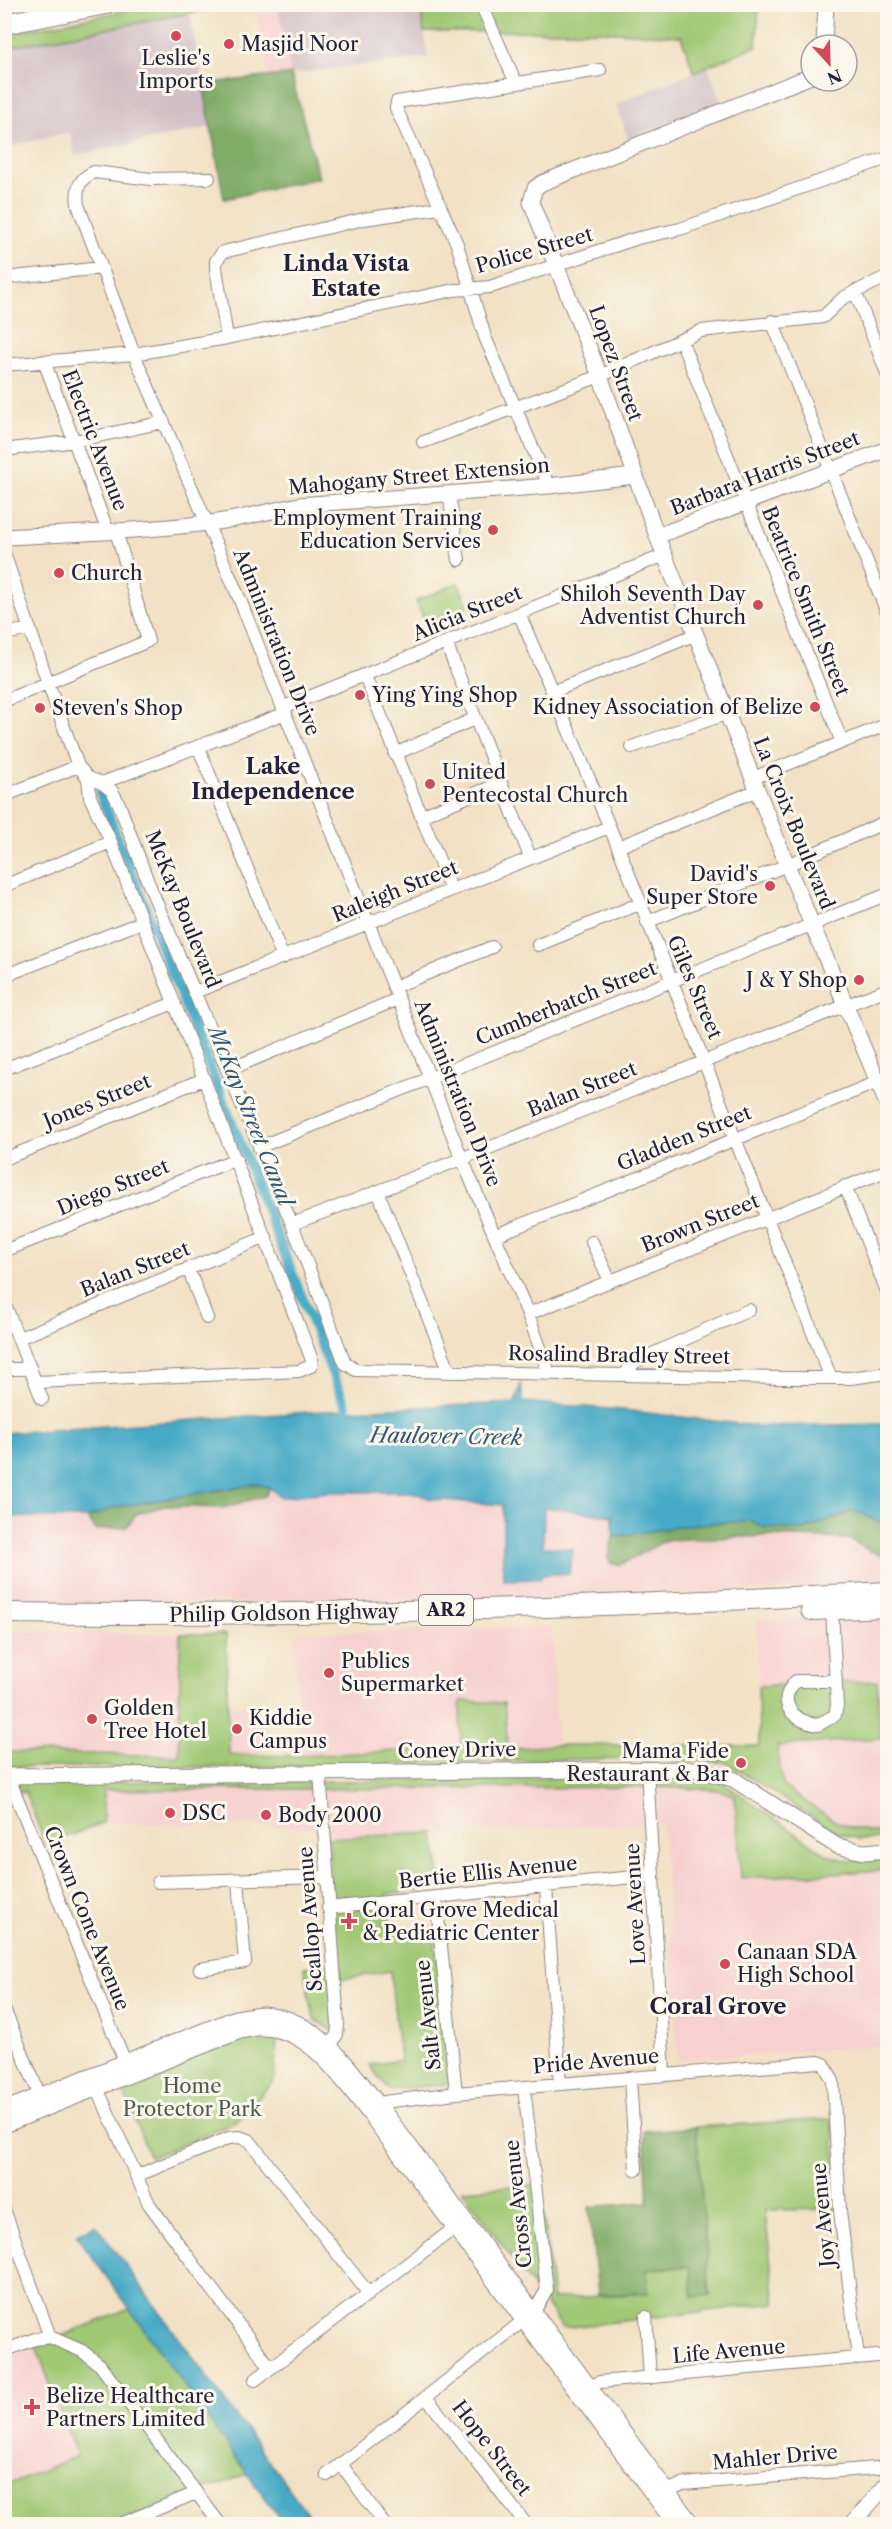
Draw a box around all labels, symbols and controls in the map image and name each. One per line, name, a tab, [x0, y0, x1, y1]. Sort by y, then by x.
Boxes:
marker: Leslie's Imports	[169, 29, 183, 43]
place label: Masjid Noor	[241, 32, 359, 56]
north arrow	[799, 33, 859, 93]
marker: Masjid Noor	[222, 37, 236, 51]
place label: Leslie's Imports	[139, 46, 213, 93]
text: N	[824, 65, 845, 89]
street label: Police Street	[473, 222, 595, 278]
district label: Linda Vista Estate	[283, 250, 409, 302]
street label: Lopez Street	[584, 302, 648, 424]
street label: Electric Avenue	[57, 366, 133, 514]
street label: Barbara Harris Street	[667, 426, 863, 520]
street label: Mahogany Street Extension	[287, 453, 551, 499]
street label: Beatrice Smith Street	[757, 503, 855, 699]
place label: Employment Training Education Services	[273, 506, 481, 553]
marker: Employment Training Education Services	[486, 523, 500, 537]
street label: Administration Drive	[228, 544, 326, 739]
place label: Church	[71, 561, 143, 585]
marker: Church	[52, 566, 66, 580]
street label: Alicia Street	[408, 580, 525, 646]
place label: Shiloh Seventh Day Adventist Church	[560, 582, 747, 629]
marker: Shiloh Seventh Day Adventist Church	[751, 598, 765, 612]
place label: Ying Ying Shop	[371, 683, 518, 707]
marker: Ying Ying Shop	[353, 688, 367, 702]
place label: Kidney Association of Belize	[533, 695, 803, 719]
place label: Steven's Shop	[52, 696, 183, 720]
marker: Kidney Association of Belize	[808, 700, 822, 714]
marker: Steven's Shop	[33, 701, 47, 715]
street label: La Croix Boulevard	[748, 733, 840, 913]
district label: Lake Independence	[191, 753, 355, 805]
place label: United Pentecostal Church	[442, 760, 629, 807]
marker: United Pentecostal Church	[423, 777, 437, 791]
street label: McKay Boulevard	[140, 827, 226, 991]
street label: Raleigh Street	[329, 855, 461, 927]
place label: David's Super Store	[646, 862, 758, 909]
marker: David's Super Store	[763, 879, 777, 893]
street label: Giles Street	[662, 932, 728, 1042]
street label: Cumberbatch Street	[472, 956, 660, 1050]
place label: J & Y Shop	[743, 968, 847, 992]
marker: J & Y Shop	[852, 973, 866, 987]
street label: Administration Drive	[409, 995, 507, 1190]
water label: McKay Street Canal	[202, 1020, 299, 1212]
street label: Balan Street	[524, 1056, 640, 1122]
street label: Jones Street	[37, 1069, 154, 1135]
street label: Gladden Street	[613, 1100, 755, 1176]
street label: Diego Street	[54, 1154, 172, 1220]
street label: Brown Street	[638, 1188, 762, 1258]
street label: Balan Street	[77, 1236, 193, 1302]
street label: Rosalind Bradley Street	[508, 1341, 730, 1369]
water label: Haulover Creek	[368, 1422, 522, 1450]
road number: AR2	[419, 1595, 473, 1625]
street label: Philip Goldson Highway	[169, 1599, 400, 1627]
place label: Publics Supermarket	[341, 1649, 464, 1696]
marker: Publics Supermarket	[322, 1666, 336, 1680]
place label: Golden Tree Hotel	[104, 1696, 207, 1743]
place label: Kiddie Campus	[249, 1706, 327, 1753]
marker: Golden Tree Hotel	[85, 1712, 99, 1726]
marker: Kiddie Campus	[230, 1722, 244, 1736]
street label: Coney Drive	[397, 1737, 517, 1763]
place label: Mama Fide Restaurant & Bar	[567, 1739, 730, 1786]
marker: Mama Fide Restaurant & Bar	[734, 1756, 748, 1770]
place label: DSC	[182, 1801, 226, 1825]
place label: Body 2000	[278, 1803, 382, 1827]
marker: DSC	[163, 1806, 177, 1820]
marker: Body 2000	[259, 1808, 273, 1822]
street label: Crown Cone Avenue	[39, 1822, 135, 2014]
street label: Love Avenue	[620, 1843, 650, 1965]
street label: Scallop Avenue	[293, 1846, 327, 1992]
street label: Bertie Ellis Avenue	[398, 1851, 578, 1893]
place label: Coral Grove Medical & Pediatric Center	[362, 1898, 559, 1945]
marker: Coral Grove Medical & Pediatric Center	[340, 1912, 358, 1930]
place label: Canaan SDA High School	[737, 1940, 858, 1987]
marker: Canaan SDA High School	[718, 1957, 732, 1971]
street label: Salt Avenue	[410, 1959, 446, 2071]
district label: Coral Grove	[650, 1993, 787, 2020]
street label: Pride Avenue	[532, 2044, 660, 2078]
park label: Home Protector Park	[123, 2074, 263, 2121]
street label: Cross Avenue	[499, 2139, 537, 2269]
street label: Joy Avenue	[806, 2162, 840, 2271]
street label: Life Avenue	[672, 2334, 786, 2368]
place label: Belize Healthcare Partners Limited	[46, 2384, 214, 2431]
street label: Hope Street	[447, 2396, 537, 2500]
marker: Belize Healthcare Partners Limited	[23, 2398, 41, 2416]
street label: Mahler Drive	[711, 2440, 839, 2474]

